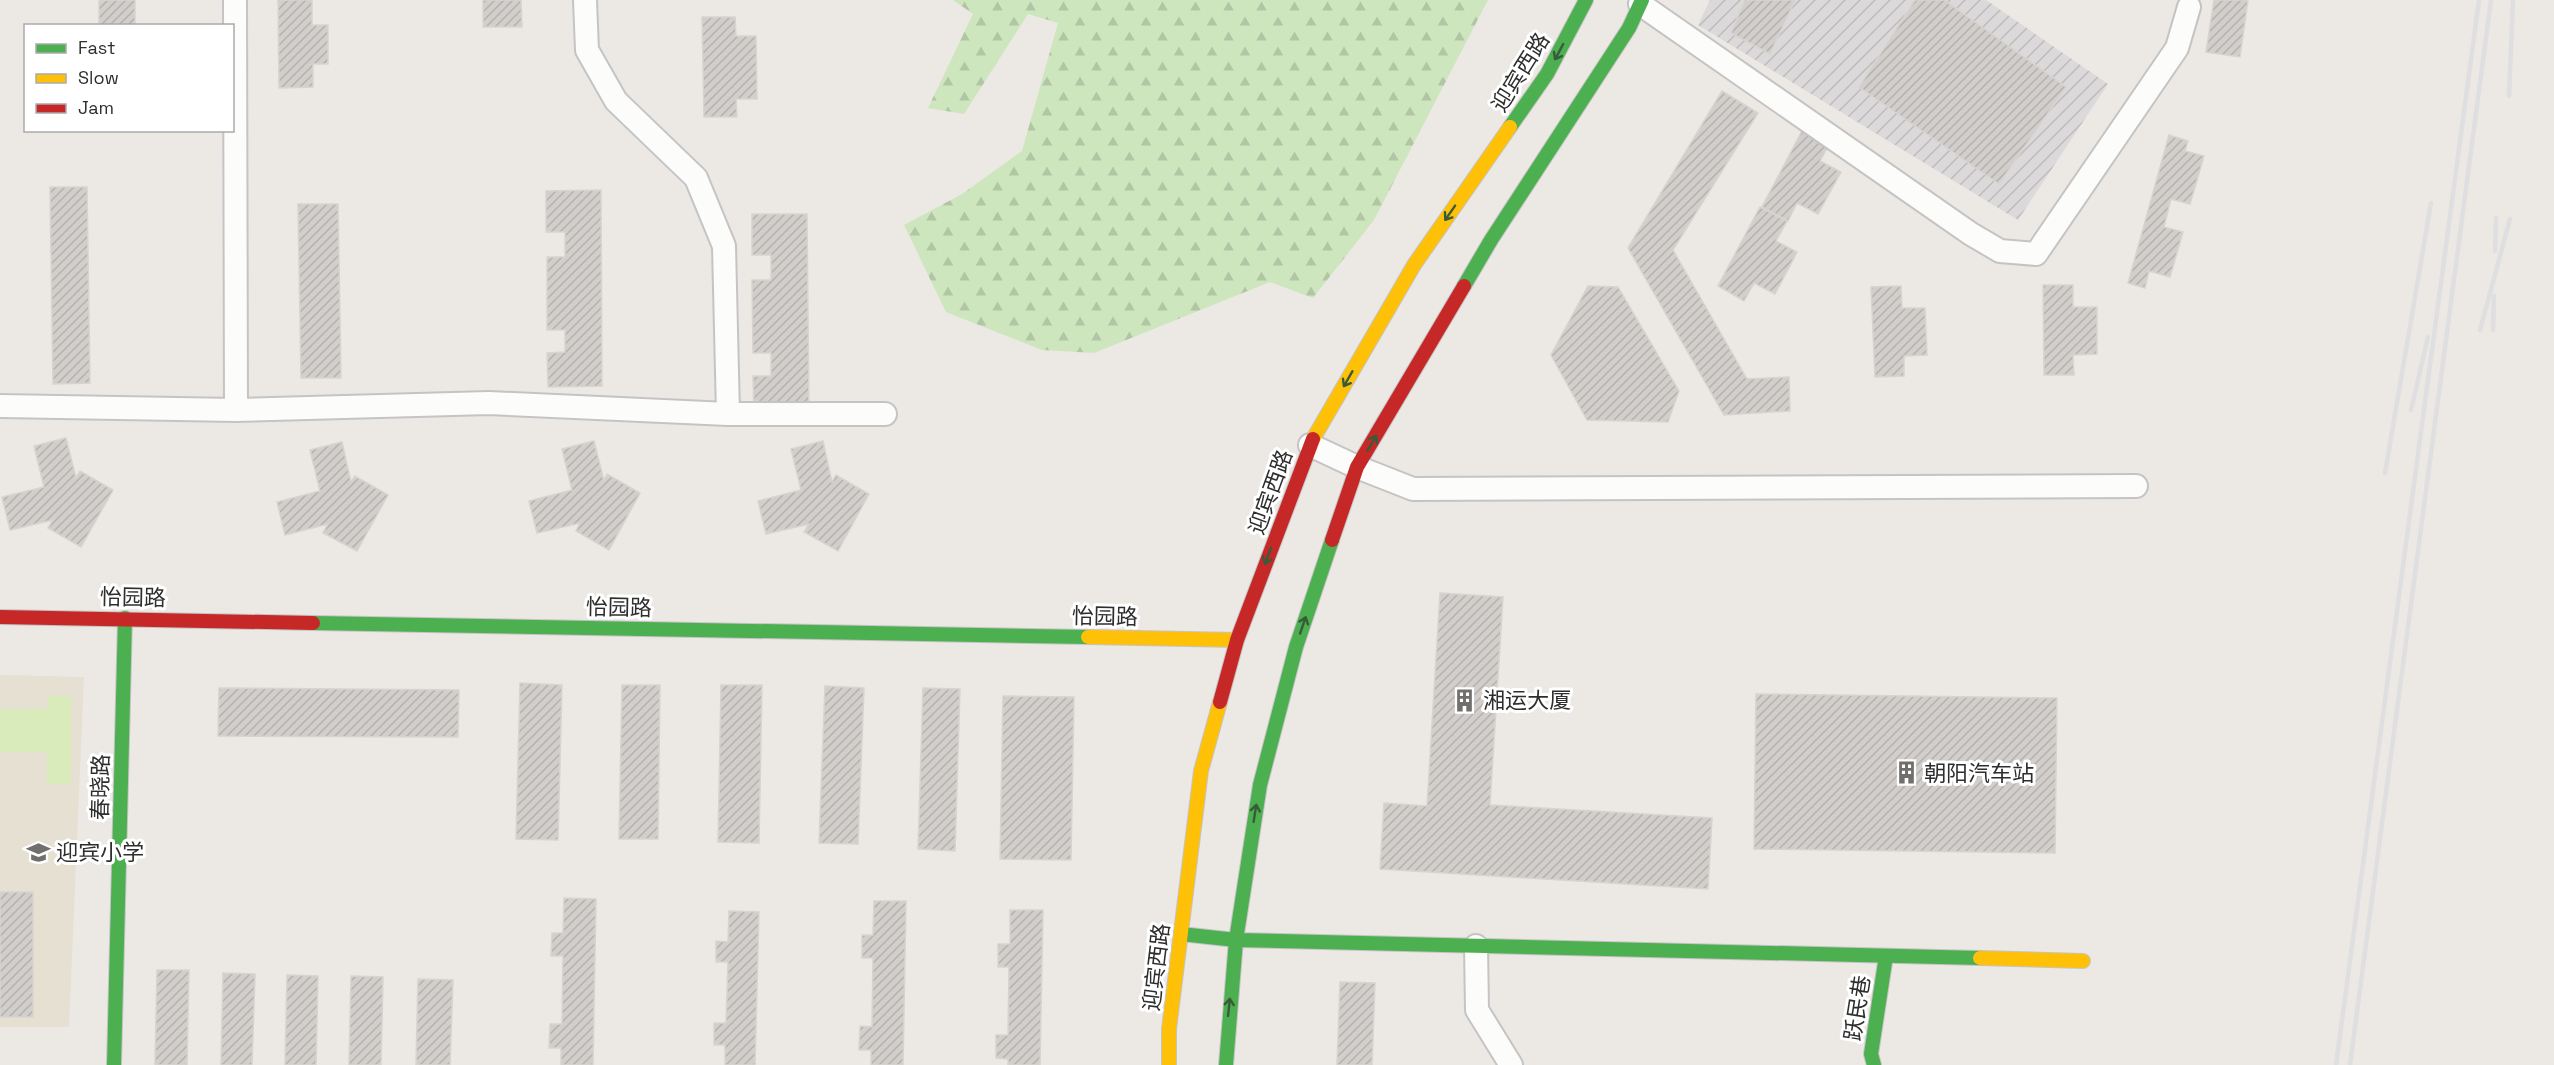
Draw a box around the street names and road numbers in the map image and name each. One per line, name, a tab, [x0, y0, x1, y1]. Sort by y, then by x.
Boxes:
street label: 迎宾西路	[1485, 27, 1555, 117]
street label: 迎宾西路	[1242, 446, 1298, 538]
street label: 怡园路	[100, 582, 166, 612]
street label: 怡园路	[586, 592, 652, 622]
street label: 怡园路	[1072, 601, 1138, 631]
street label: 春晓路	[85, 754, 115, 820]
street label: 迎宾西路	[1137, 922, 1175, 1012]
street label: 跃民巷	[1838, 973, 1876, 1043]

